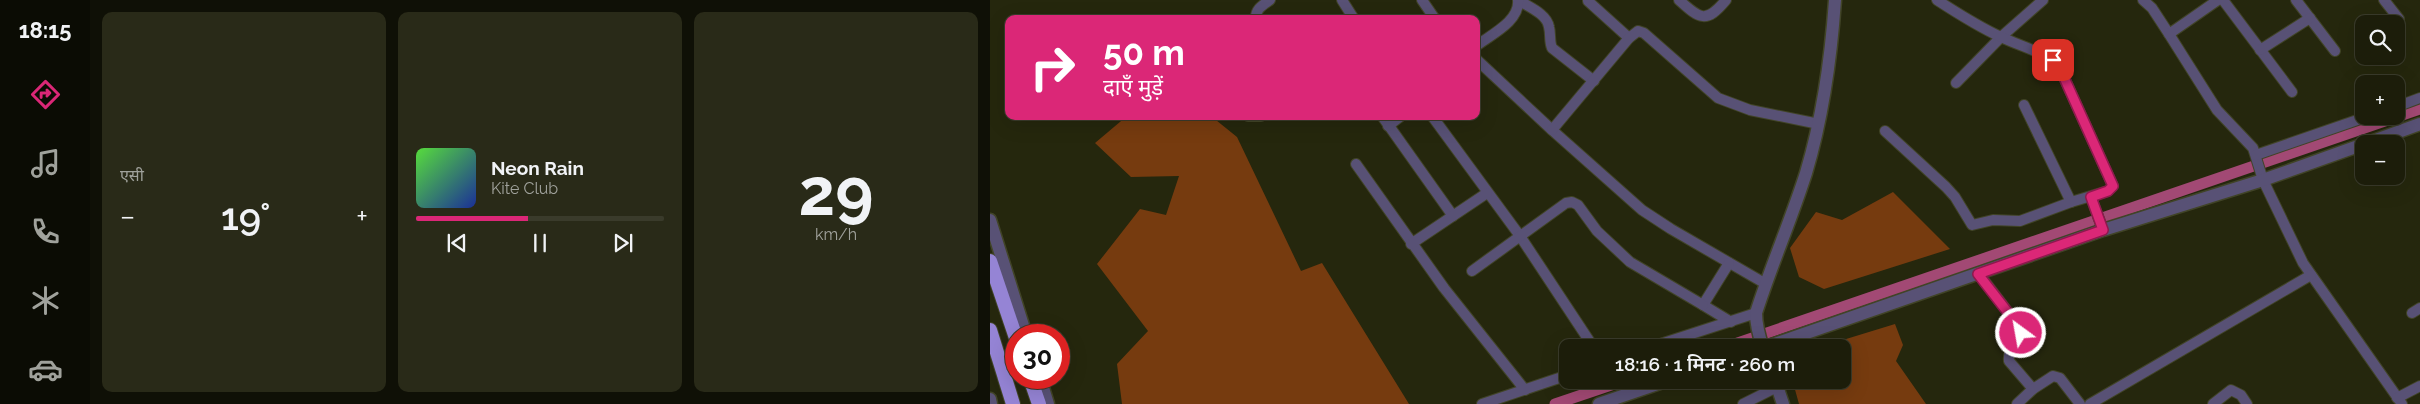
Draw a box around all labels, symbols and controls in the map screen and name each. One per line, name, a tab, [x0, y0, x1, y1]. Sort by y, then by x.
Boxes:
map controls	[2355, 15, 2405, 185]
button: search	[2355, 15, 2405, 65]
text: 18:15	[19, 17, 71, 43]
text: 50 m	[1103, 32, 1185, 73]
icon: right	[1020, 35, 1085, 100]
pin	[2032, 39, 2074, 81]
icon: arrive	[2039, 46, 2067, 74]
text: दाएँ मुड़ें	[1103, 74, 1163, 100]
button: +	[2355, 75, 2405, 125]
icon: directions	[28, 77, 63, 112]
button: −	[2355, 135, 2405, 185]
icon: music	[28, 146, 63, 181]
text: 29	[799, 154, 873, 230]
text: Neon Rain	[491, 157, 584, 179]
text: एसी	[120, 166, 144, 185]
text: Kite Club	[491, 179, 558, 198]
text: 19°	[221, 194, 271, 239]
text: −	[120, 200, 135, 233]
text: +	[356, 200, 368, 233]
icon: phone	[28, 214, 63, 249]
text: km/h	[815, 225, 857, 244]
icon: previous	[443, 229, 471, 257]
icon: pause	[526, 229, 554, 257]
icon: next	[609, 229, 637, 257]
icon: climate	[28, 283, 63, 318]
position arrow	[1994, 306, 2046, 358]
speed limit sign: 30	[1005, 324, 1070, 389]
icon: car	[28, 352, 63, 387]
text: 18:16 · 1 मिनट · 260 m	[1615, 353, 1795, 375]

